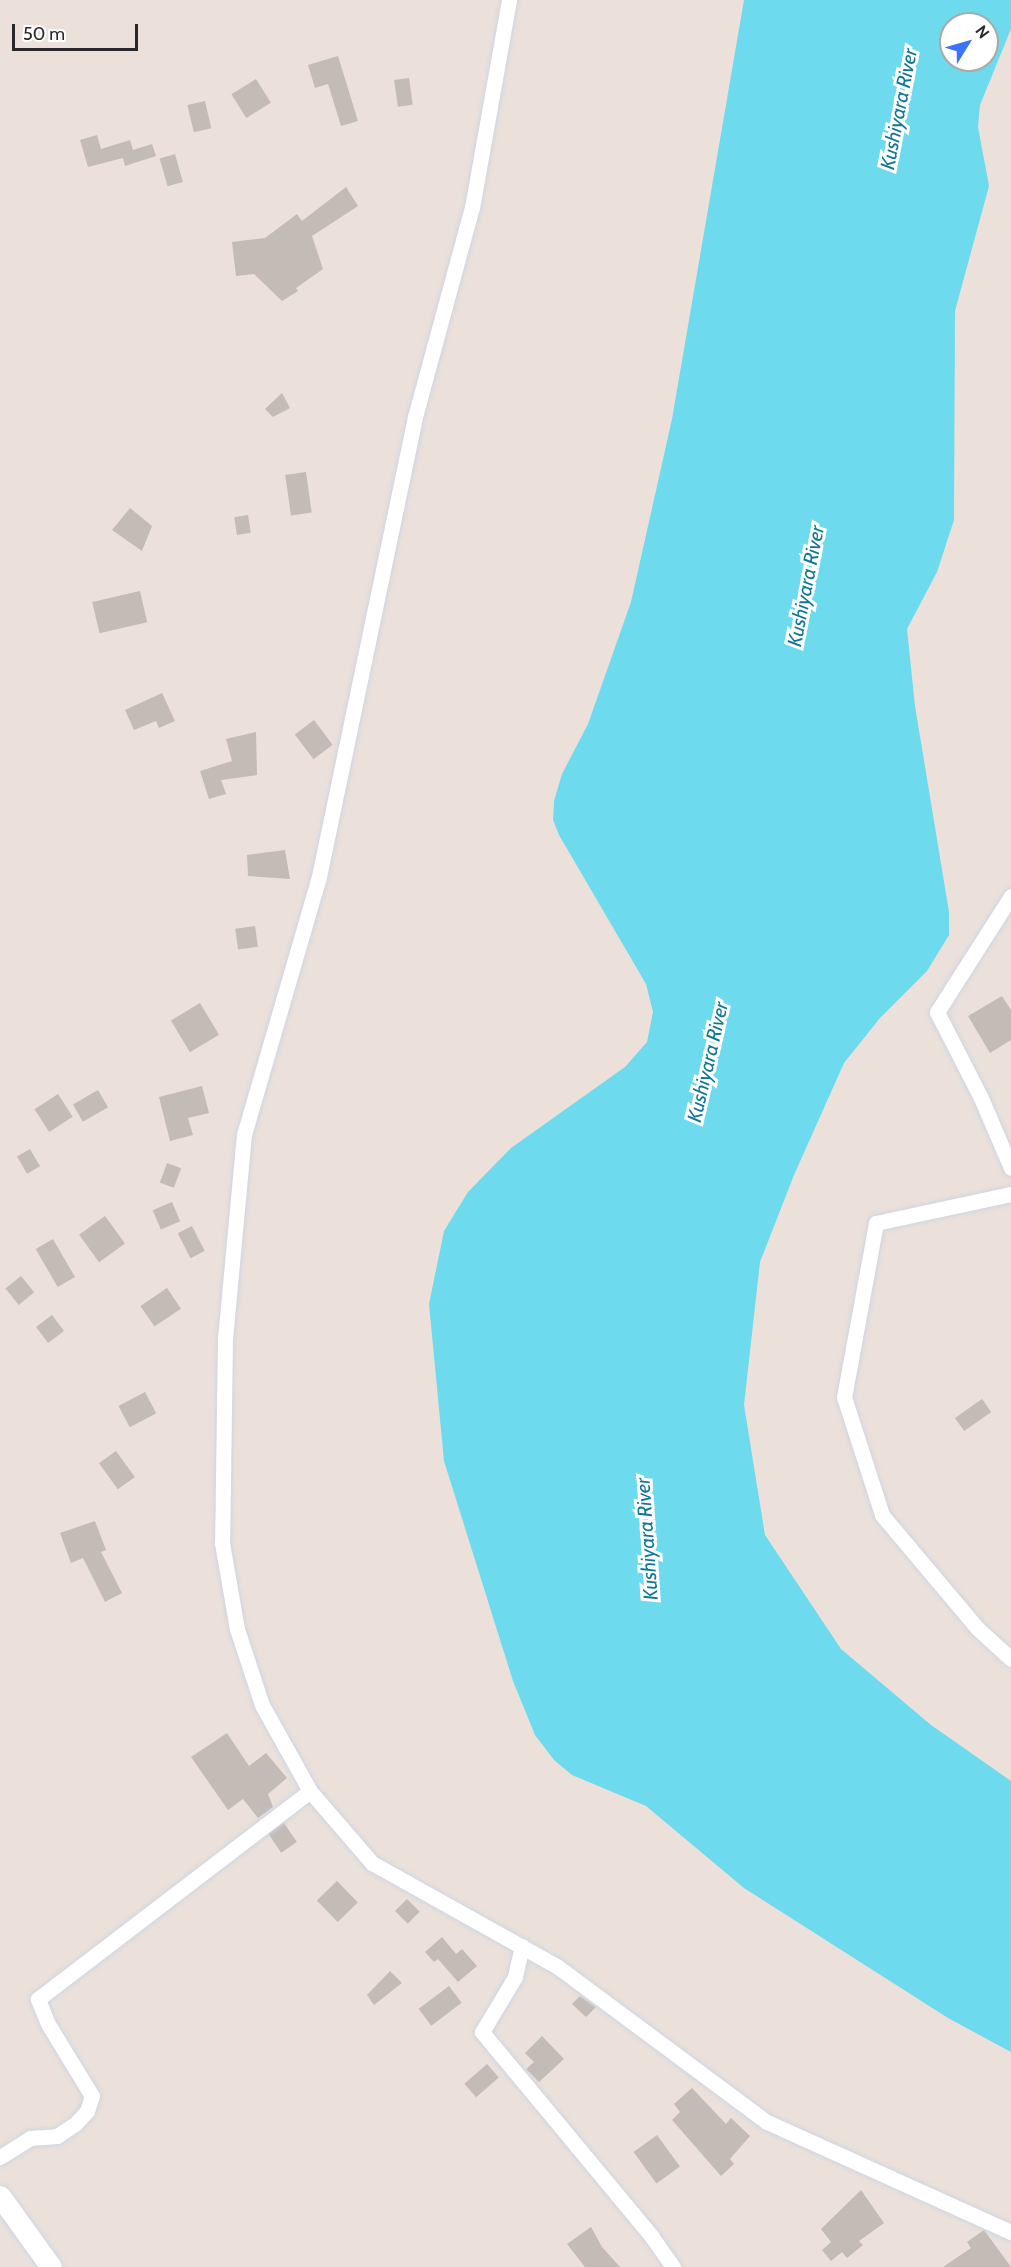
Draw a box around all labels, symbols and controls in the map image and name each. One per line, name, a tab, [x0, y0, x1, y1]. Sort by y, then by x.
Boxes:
scale bar	[15, 12, 141, 50]
north arrow	[939, 12, 999, 72]
text: N	[971, 22, 993, 42]
text: 50 m	[23, 23, 65, 45]
water label: Kushiyara River	[876, 47, 922, 171]
water label: Kushiyara River	[783, 524, 829, 648]
water label: Kushiyara River	[683, 1000, 733, 1124]
water label: Kushiyara River	[631, 1477, 663, 1601]

